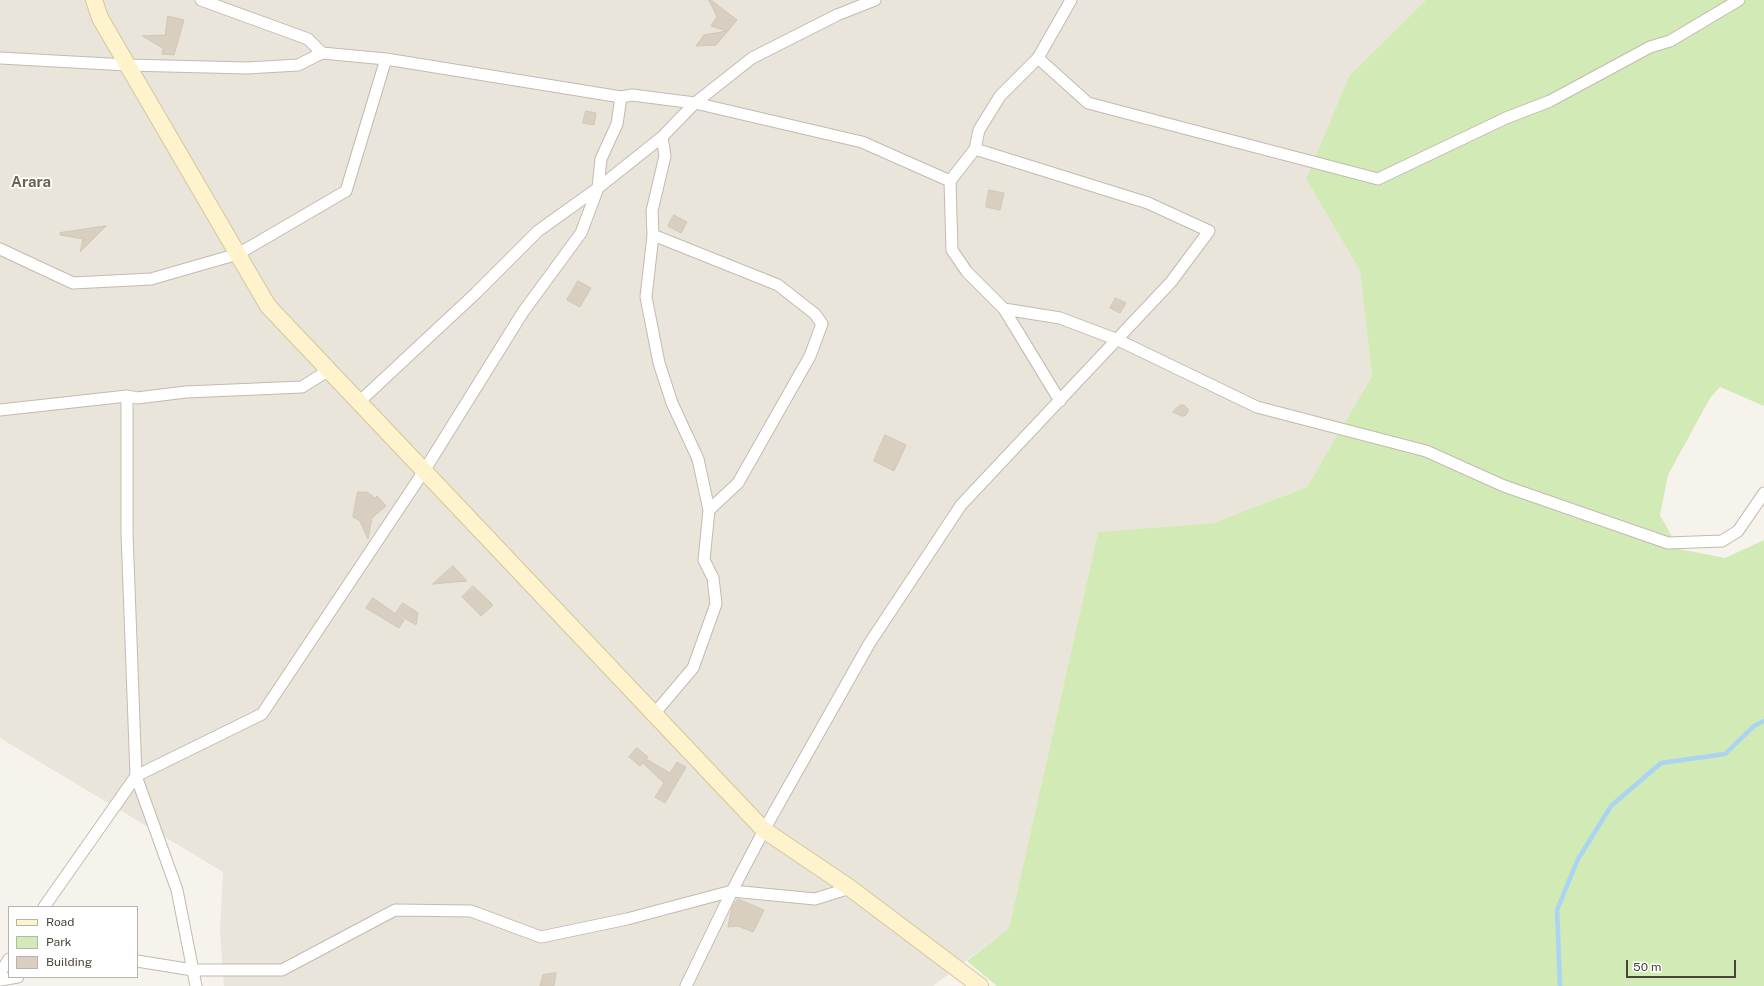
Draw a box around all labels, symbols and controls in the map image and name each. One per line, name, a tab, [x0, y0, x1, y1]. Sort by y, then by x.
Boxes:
district label: Arara	[11, 173, 51, 191]
legend	[8, 906, 138, 978]
text: Road	[46, 915, 74, 929]
text: Park	[46, 935, 72, 949]
scale bar	[1628, 952, 1738, 978]
text: Building	[46, 955, 92, 969]
text: 50 m	[1633, 960, 1661, 974]

